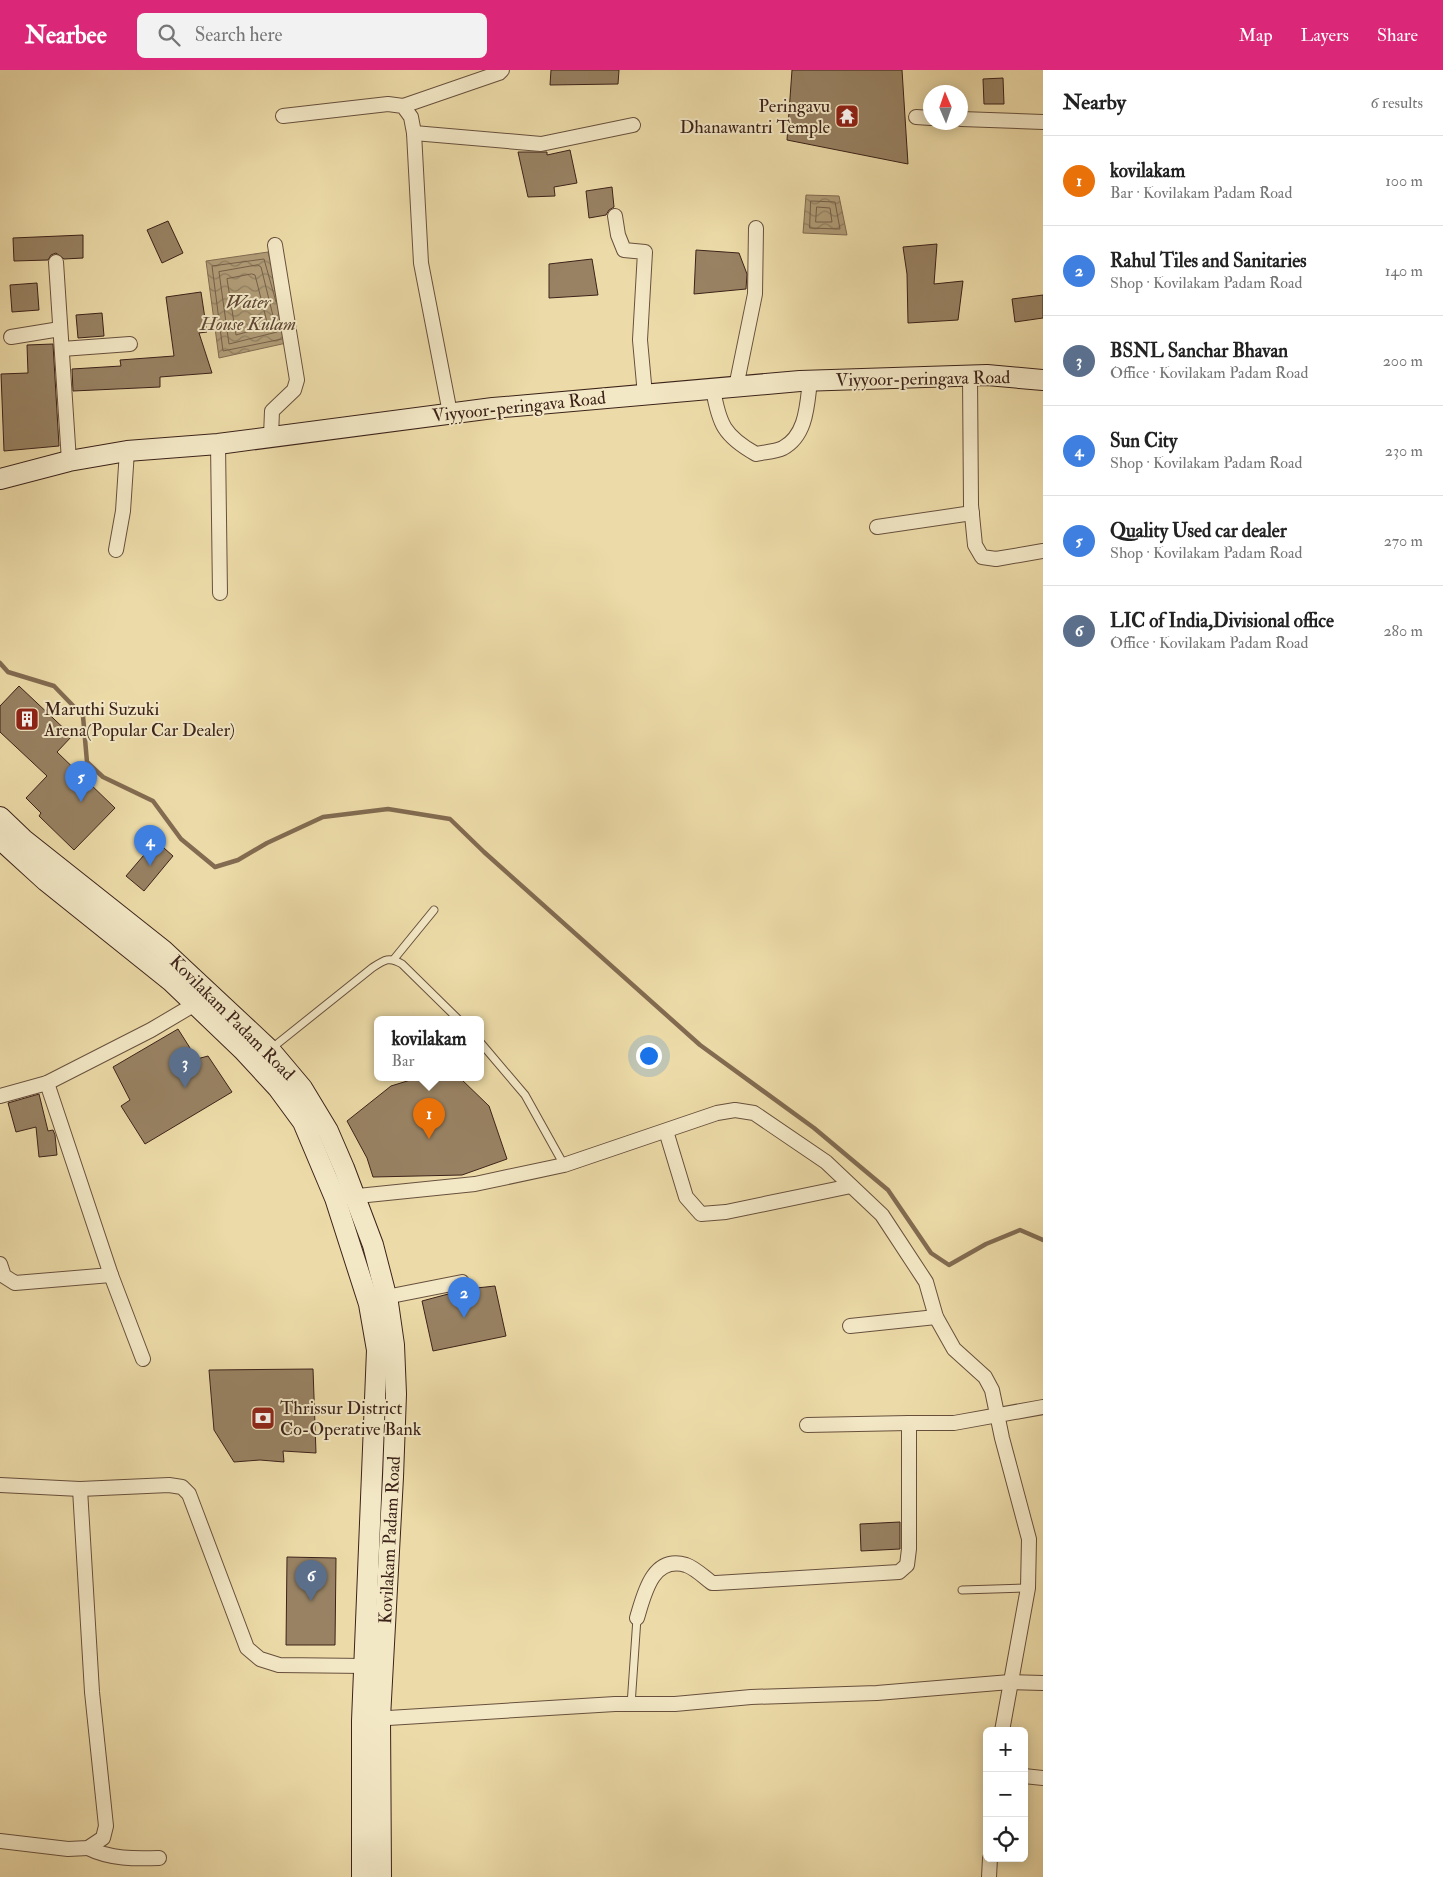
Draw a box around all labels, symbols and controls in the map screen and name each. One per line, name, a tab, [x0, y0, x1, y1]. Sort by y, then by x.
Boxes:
search box	[137, 13, 487, 58]
text: Nearbee	[25, 20, 107, 51]
icon: search	[155, 21, 183, 49]
text: Search here	[195, 23, 282, 47]
text: Map	[1239, 24, 1273, 47]
text: Layers	[1301, 24, 1349, 47]
text: Share	[1377, 24, 1418, 47]
north arrow	[923, 85, 968, 130]
text: Nearby	[1063, 89, 1126, 116]
text: 6 results	[1371, 93, 1423, 113]
place label: Peringavu Dhanawantri Temple	[680, 95, 830, 139]
temple icon: Peringavu Dhanawantri Temple	[834, 103, 860, 129]
text: kovilakam	[1110, 159, 1185, 183]
text: 1	[1076, 171, 1082, 191]
text: 100 m	[1385, 171, 1423, 191]
text: Bar · Kovilakam Padam Road	[1110, 183, 1292, 203]
text: Rahul Tiles and Sanitaries	[1110, 249, 1307, 273]
text: 2	[1075, 261, 1083, 281]
text: 140 m	[1385, 261, 1423, 281]
text: Shop · Kovilakam Padam Road	[1110, 273, 1302, 293]
water label: Water House Kulam	[199, 290, 296, 336]
text: BSNL Sanchar Bhavan	[1110, 339, 1288, 363]
text: 3	[1076, 351, 1082, 371]
text: 200 m	[1383, 351, 1423, 371]
text: Office · Kovilakam Padam Road	[1110, 363, 1308, 383]
street label: Viyyoor-peringava Road	[835, 366, 1011, 392]
street label: Viyyoor-peringava Road	[431, 386, 607, 428]
text: Sun City	[1110, 429, 1177, 453]
text: 4	[1075, 441, 1083, 461]
text: 230 m	[1385, 441, 1423, 461]
text: Shop · Kovilakam Padam Road	[1110, 453, 1302, 473]
text: Quality Used car dealer	[1110, 519, 1287, 543]
text: 5	[1075, 531, 1083, 551]
text: 270 m	[1384, 531, 1423, 551]
text: Shop · Kovilakam Padam Road	[1110, 543, 1302, 563]
text: LIC of India,Divisional office	[1110, 609, 1334, 633]
text: 6	[1075, 621, 1083, 641]
text: 280 m	[1383, 621, 1423, 641]
text: Office · Kovilakam Padam Road	[1110, 633, 1308, 653]
place label: Maruthi Suzuki Arena(Popular Car Dealer)	[43, 698, 235, 742]
building icon: Maruthi Suzuki Arena(Popular Car Dealer)	[14, 706, 40, 732]
pin: 5	[65, 761, 97, 802]
pin: 4	[134, 825, 166, 866]
street label: Kovilakam Padam Road	[164, 950, 300, 1086]
popup	[374, 1016, 484, 1081]
text: kovilakam	[391, 1027, 467, 1051]
your location	[636, 1043, 662, 1069]
pin: 3	[169, 1047, 201, 1088]
text: Bar	[391, 1051, 414, 1071]
pin: 1	[413, 1098, 445, 1139]
pin: 2	[448, 1277, 480, 1318]
place label: Thrissur District Co-Operative Bank	[280, 1397, 422, 1441]
bank icon: Thrissur District Co-Operative Bank	[250, 1405, 276, 1431]
street label: Kovilakam Padam Road	[374, 1455, 406, 1625]
pin: 6	[295, 1560, 327, 1601]
map controls	[983, 1727, 1028, 1862]
button: +	[983, 1727, 1028, 1772]
button: −	[983, 1772, 1028, 1817]
button: locate	[983, 1817, 1028, 1862]

